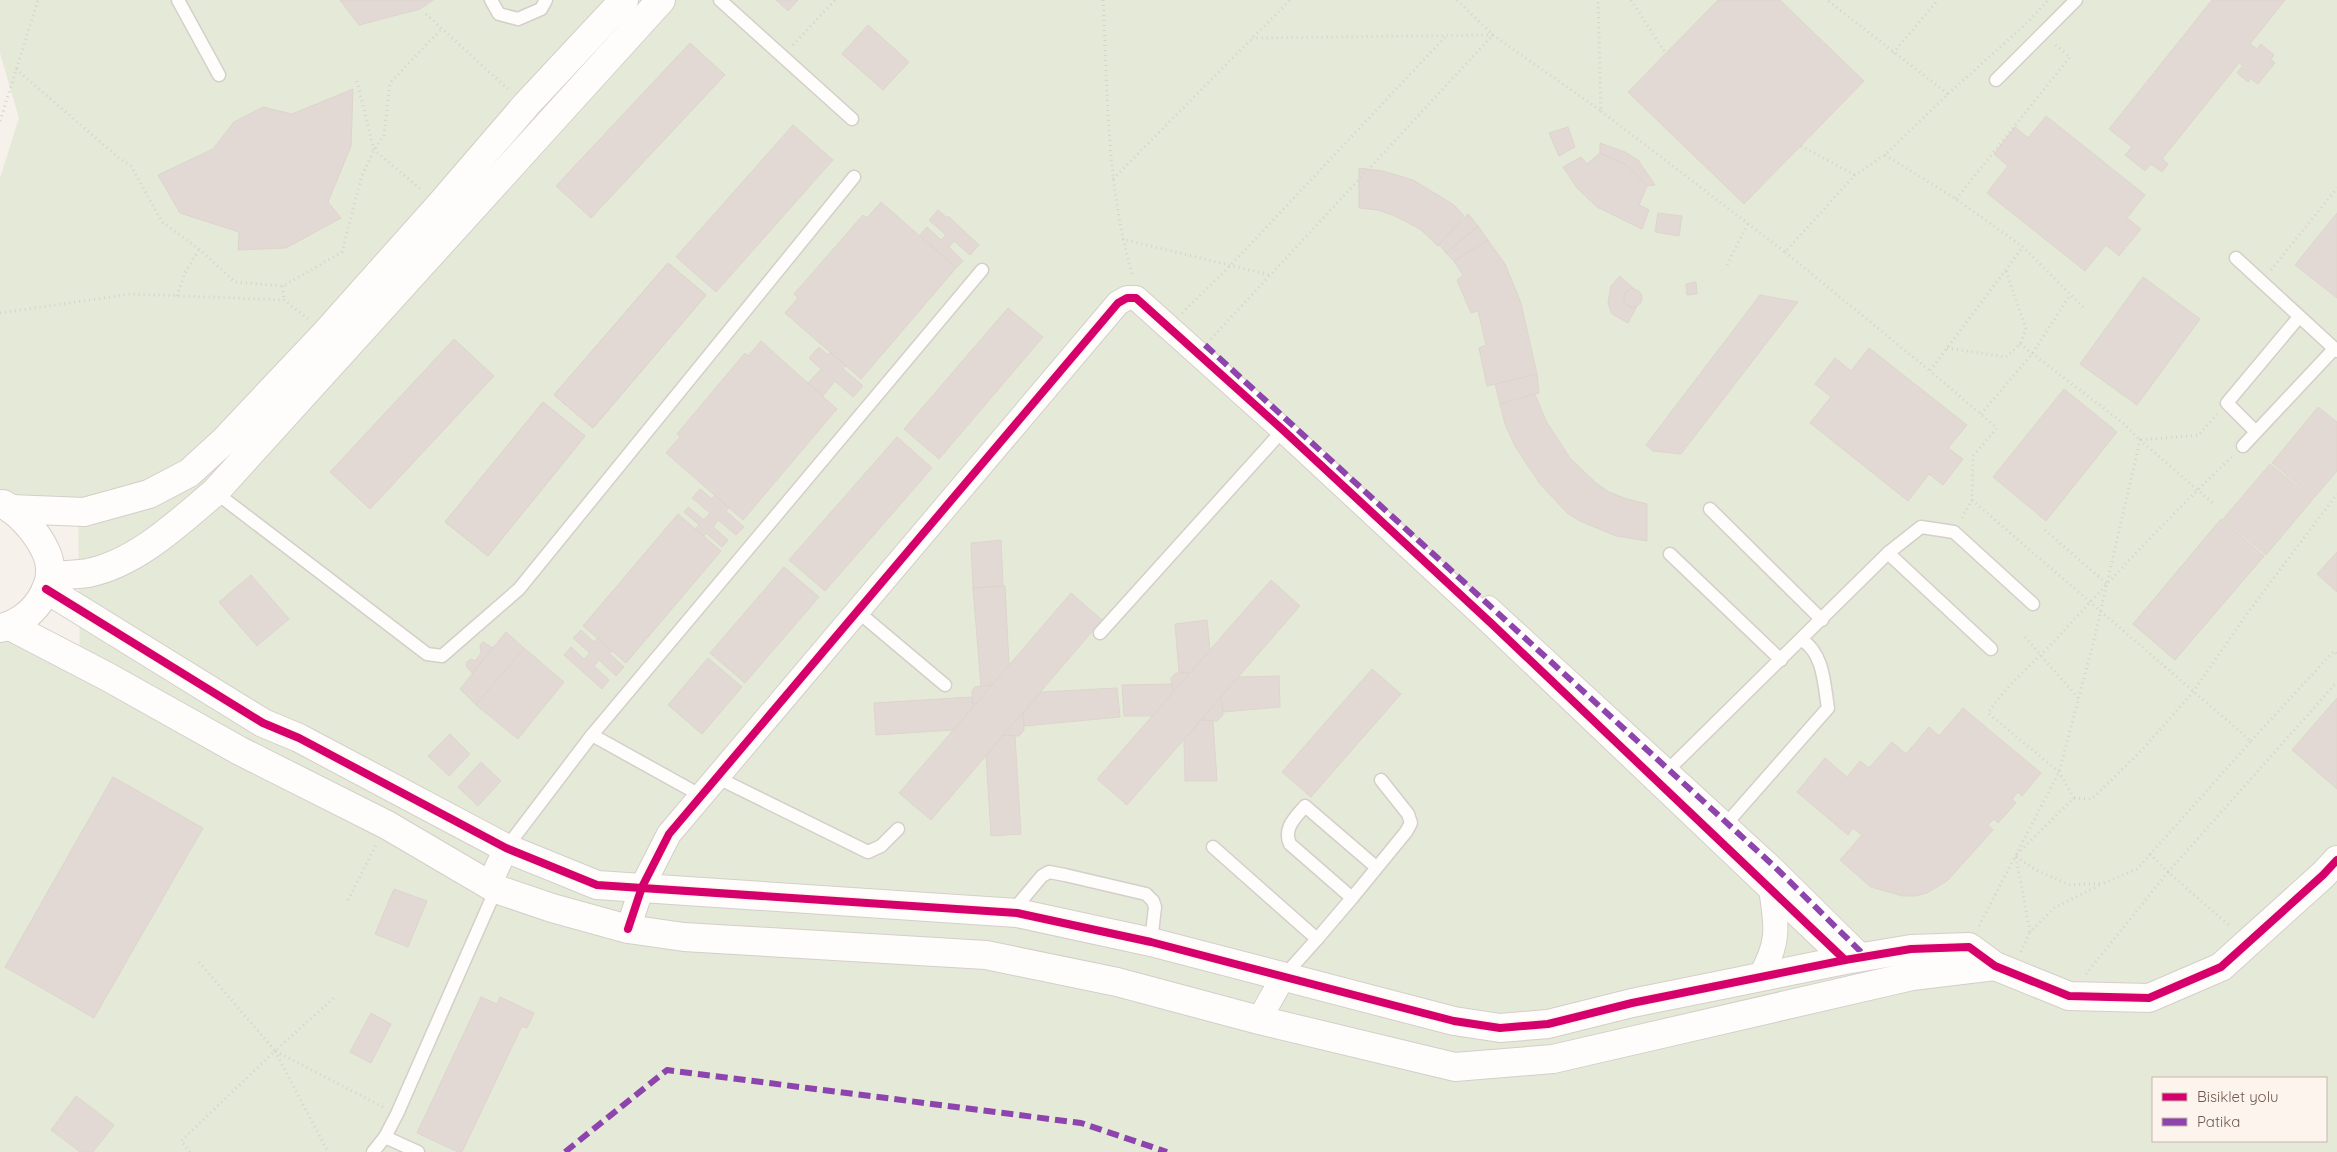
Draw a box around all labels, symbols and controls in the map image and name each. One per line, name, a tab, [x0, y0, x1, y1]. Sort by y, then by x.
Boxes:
legend	[2152, 1077, 2327, 1142]
text: Bisiklet yolu	[2197, 1087, 2279, 1106]
text: Patika	[2197, 1112, 2240, 1131]

